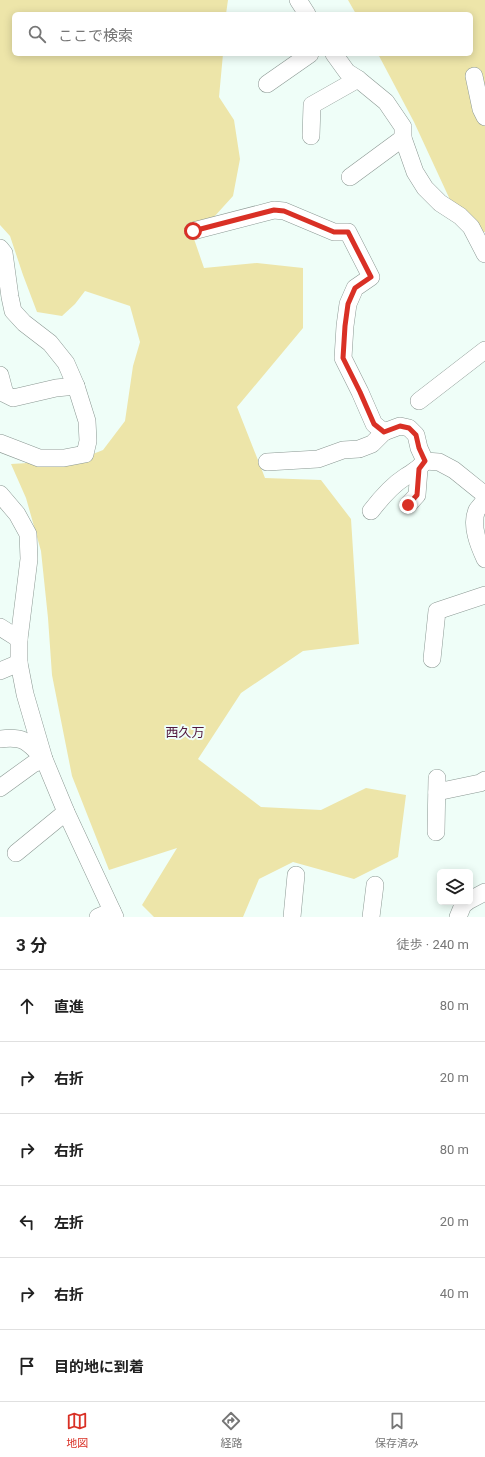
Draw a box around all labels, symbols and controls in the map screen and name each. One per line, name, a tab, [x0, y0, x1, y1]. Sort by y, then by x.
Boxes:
search box	[12, 12, 473, 56]
icon: search	[26, 23, 48, 45]
text: ここで検索	[58, 27, 133, 45]
route start	[184, 222, 202, 240]
route end	[399, 496, 417, 514]
district label: 西久万	[165, 725, 205, 740]
map controls	[437, 869, 473, 905]
button: layers	[437, 869, 473, 905]
text: 3 分	[16, 935, 47, 955]
text: 徒歩 · 240 m	[397, 937, 469, 952]
icon: ahead	[16, 995, 38, 1017]
text: 直進	[54, 998, 84, 1016]
text: 80 m	[440, 998, 469, 1013]
icon: right	[16, 1067, 38, 1089]
text: 右折	[54, 1070, 84, 1088]
text: 20 m	[440, 1070, 469, 1085]
icon: right	[16, 1139, 38, 1161]
text: 右折	[54, 1142, 84, 1160]
text: 80 m	[440, 1142, 469, 1157]
icon: left	[16, 1211, 38, 1233]
text: 左折	[54, 1214, 84, 1232]
text: 20 m	[440, 1214, 469, 1229]
icon: right	[16, 1283, 38, 1305]
text: 右折	[54, 1286, 84, 1304]
text: 40 m	[440, 1286, 469, 1301]
icon: arrive	[16, 1355, 38, 1377]
text: 目的地に到着	[54, 1358, 144, 1376]
tab: 地図	[66, 1410, 88, 1450]
tab: 経路	[220, 1410, 242, 1450]
tab: 保存済み	[375, 1410, 419, 1450]

